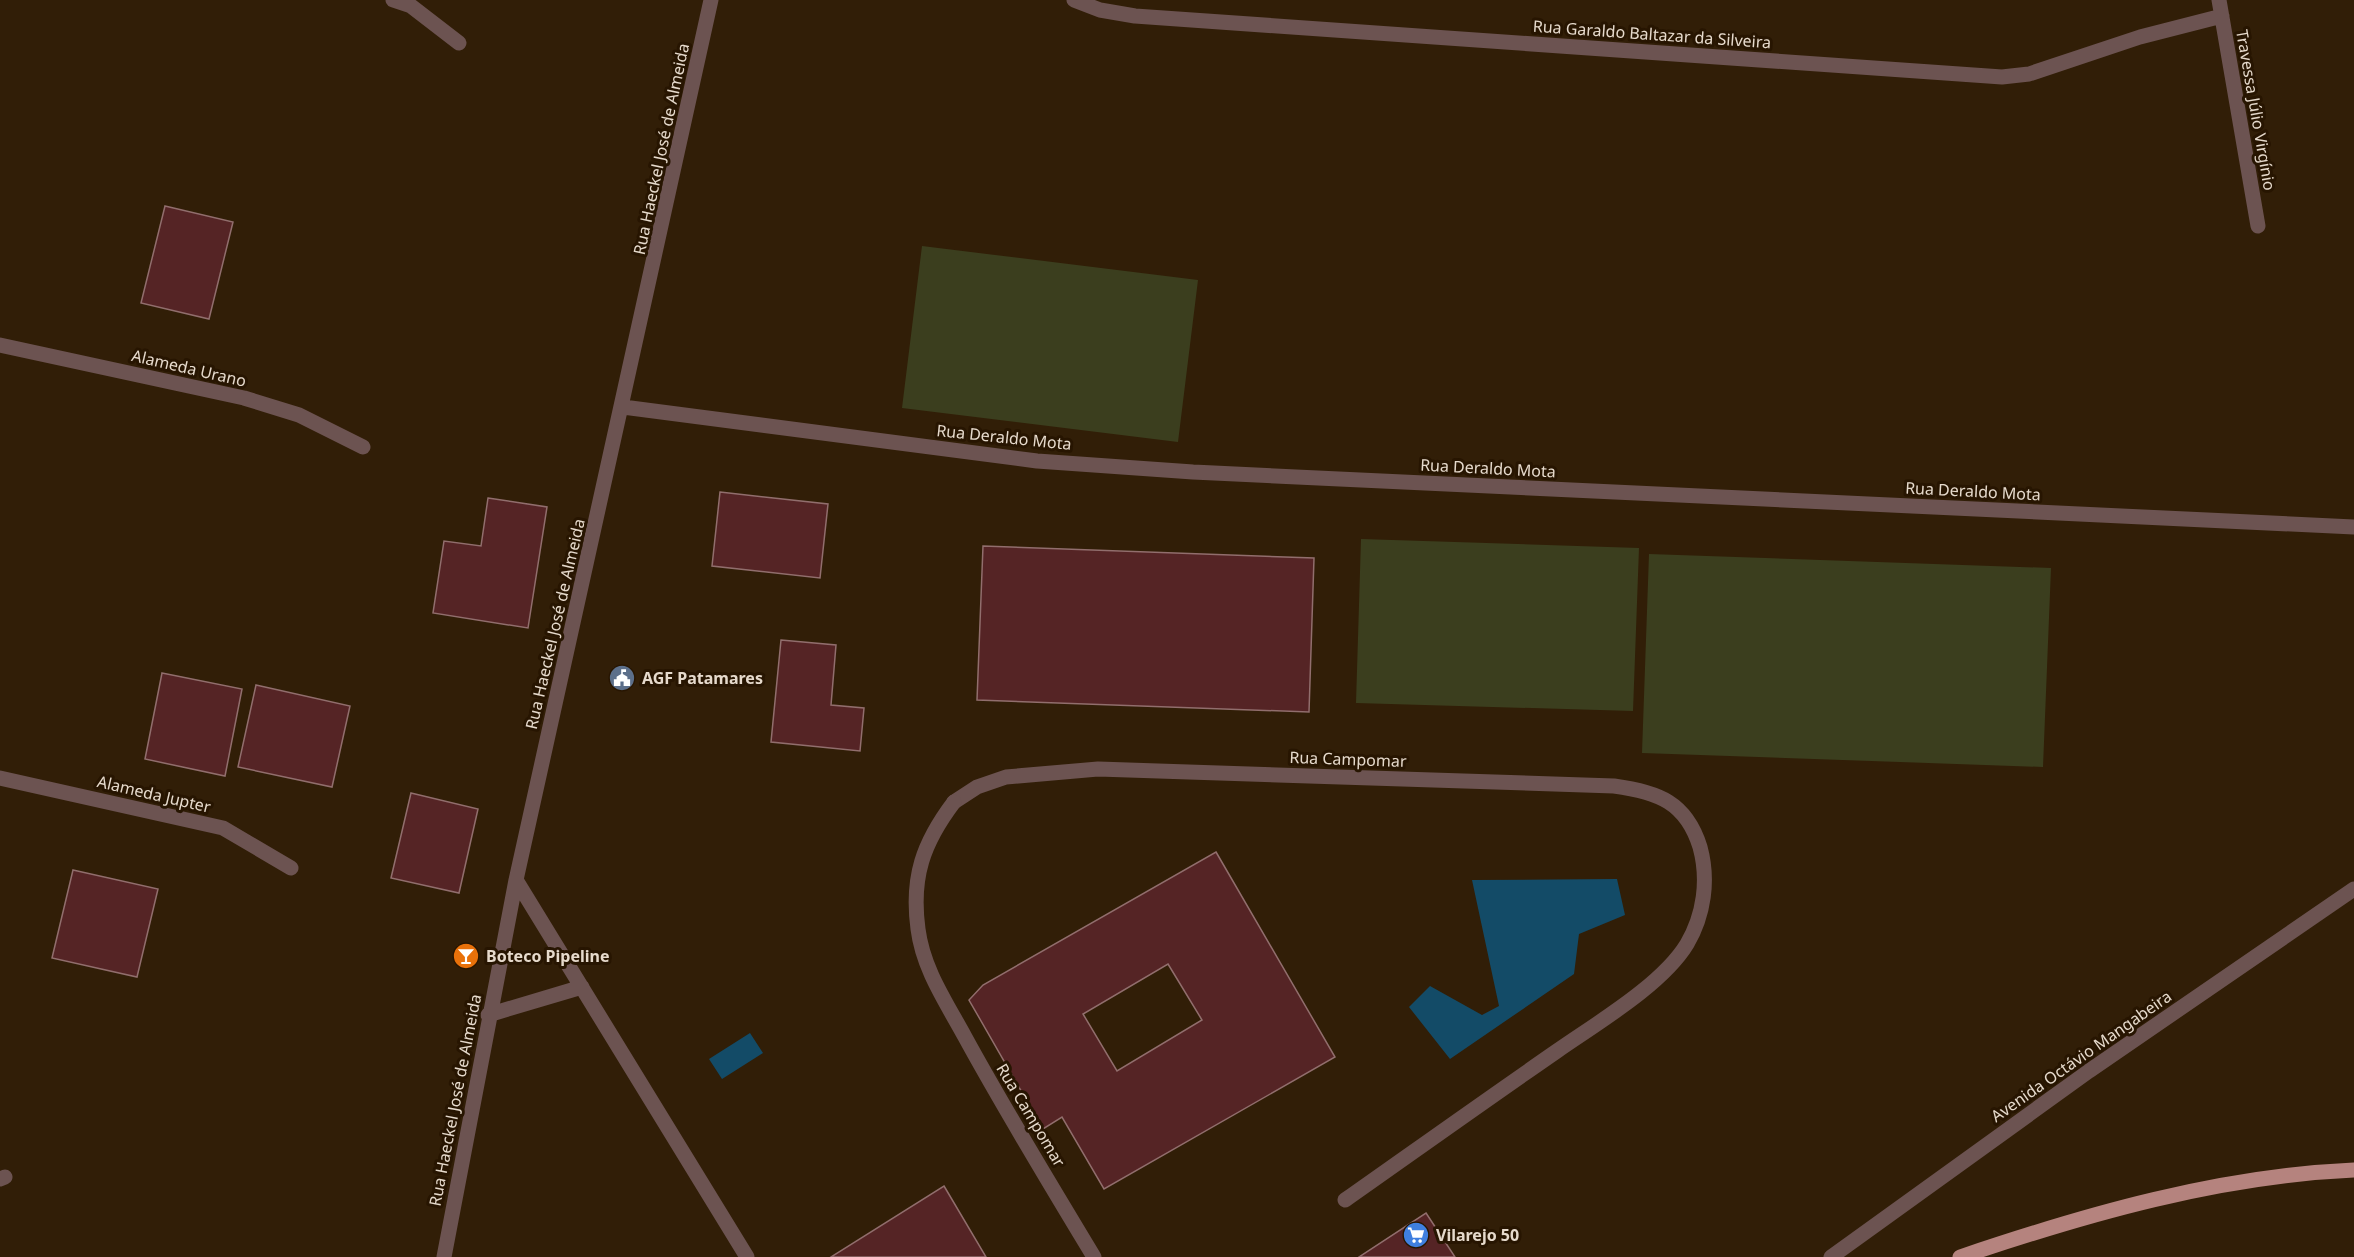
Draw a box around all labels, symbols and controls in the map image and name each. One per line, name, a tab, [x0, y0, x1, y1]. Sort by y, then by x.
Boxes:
street label: Rua Garaldo Baltazar da Silveira	[1532, 15, 1772, 53]
street label: Travessa Júlio Virgínio	[2231, 28, 2281, 192]
street label: Rua Haeckel José de Almeida	[628, 41, 694, 257]
street label: Alameda Urano	[130, 344, 248, 392]
street label: Rua Deraldo Mota	[935, 419, 1073, 455]
street label: Rua Deraldo Mota	[1420, 453, 1556, 483]
street label: Rua Deraldo Mota	[1905, 476, 2041, 506]
street label: Rua Haeckel José de Almeida	[520, 516, 590, 732]
public building icon: AGF Patamares	[607, 663, 637, 693]
place label: AGF Patamares	[642, 667, 763, 689]
street label: Rua Campomar	[1289, 746, 1407, 772]
street label: Alameda Jupter	[95, 770, 213, 818]
bar icon: Boteco Pipeline	[451, 941, 481, 971]
place label: Boteco Pipeline	[486, 945, 609, 967]
street label: Avenida Octávio Mangabeira	[1986, 985, 2176, 1127]
street label: Rua Haeckel José de Almeida	[424, 992, 486, 1208]
street label: Rua Campomar	[991, 1059, 1071, 1171]
supermarket icon: Vilarejo 50	[1401, 1220, 1431, 1250]
place label: Vilarejo 50	[1436, 1224, 1519, 1246]

